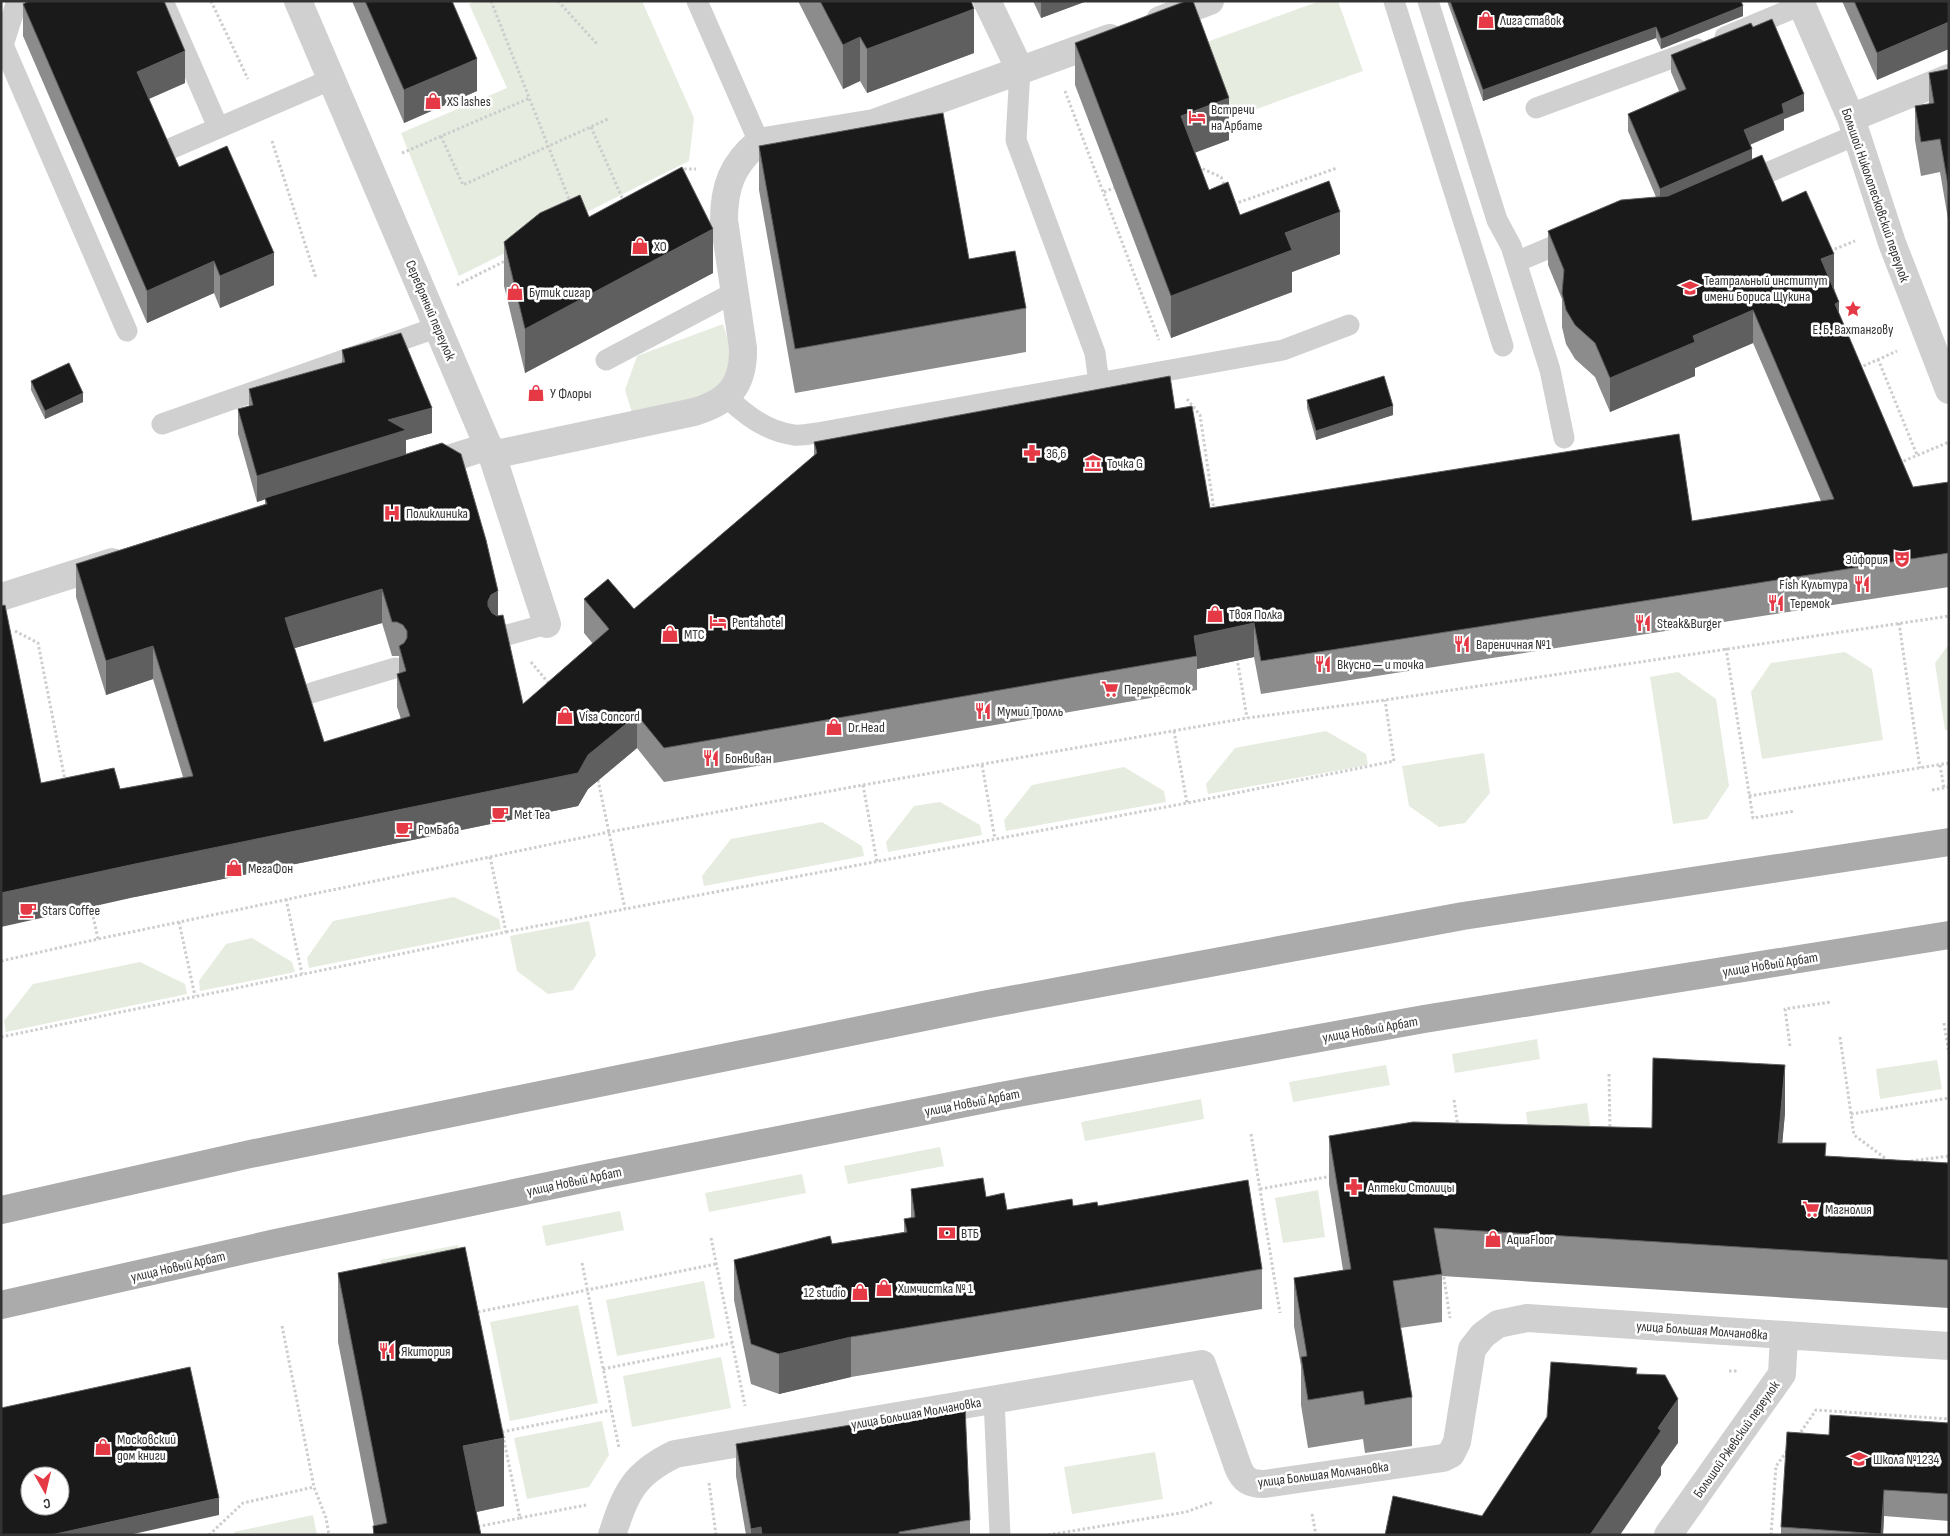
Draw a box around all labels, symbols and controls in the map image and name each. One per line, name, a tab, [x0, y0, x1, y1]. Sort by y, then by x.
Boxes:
shop icon: Лига ставок	[1476, 10, 1496, 30]
place label: Лига ставок	[1499, 12, 1562, 29]
shop icon: XS lashes	[423, 91, 443, 111]
place label: XS lashes	[446, 93, 491, 110]
place label: Встречи на Арбате	[1211, 101, 1262, 134]
street label: Большой Николопесковский переулок	[1838, 106, 1914, 285]
hotel icon: Встречи на Арбате	[1187, 107, 1207, 127]
shop icon: ХО	[630, 236, 650, 256]
place label: ХО	[653, 238, 667, 255]
street label: Серебряный переулок	[402, 258, 460, 363]
place label: Театральный институт имени Бориса Щукина	[1704, 272, 1828, 305]
school or university icon: Театральный институт имени Бориса Щукина	[1680, 278, 1700, 298]
shop icon: Бутик сигар	[505, 282, 525, 302]
place label: Бутик сигар	[529, 284, 591, 301]
place icon: Е. Б. Вахтангову	[1843, 299, 1863, 319]
place label: Е. Б. Вахтангову	[1812, 321, 1894, 338]
shop icon: У Флоры	[526, 383, 546, 403]
place label: У Флоры	[550, 385, 592, 402]
pharmacy icon: 36,6	[1022, 443, 1042, 463]
place label: 36,6	[1046, 445, 1066, 462]
museum icon: Точка G	[1083, 453, 1103, 473]
place label: Точка G	[1107, 455, 1143, 472]
hospital icon: Поликлиника	[382, 503, 402, 523]
place label: Поликлиника	[406, 505, 468, 522]
theatre icon: Эйфория	[1892, 549, 1912, 569]
place label: Эйфория	[1845, 551, 1888, 568]
restaurant icon: Fish Культура	[1852, 574, 1872, 594]
place label: Fish Культура	[1779, 576, 1848, 593]
restaurant icon: Теремок	[1766, 593, 1786, 613]
place label: Теремок	[1790, 595, 1830, 612]
shop icon: Твоя Полка	[1205, 604, 1225, 624]
place label: Твоя Полка	[1229, 606, 1282, 623]
hotel icon: Pentahotel	[708, 612, 728, 632]
restaurant icon: Steak&Burger	[1633, 613, 1653, 633]
place label: Pentahotel	[732, 614, 783, 631]
place label: Steak&Burger	[1657, 615, 1721, 632]
shop icon: МТС	[660, 624, 680, 644]
place label: МТС	[684, 626, 705, 643]
restaurant icon: Вареничная №1	[1452, 634, 1472, 654]
place label: Вареничная №1	[1476, 636, 1551, 653]
restaurant icon: Вкусно — и точка	[1313, 654, 1333, 674]
place label: Вкусно — и точка	[1337, 656, 1424, 673]
supermarket icon: Перекрёсток	[1100, 679, 1120, 699]
place label: Перекрёсток	[1124, 681, 1191, 698]
restaurant icon: Мумий Тролль	[973, 701, 993, 721]
place label: Мумий Тролль	[997, 703, 1063, 720]
shop icon: Visa Concord	[555, 706, 575, 726]
place label: Visa Concord	[579, 708, 640, 725]
shop icon: Dr.Head	[824, 717, 844, 737]
place label: Dr.Head	[848, 719, 885, 736]
restaurant icon: Бонвиван	[701, 748, 721, 768]
place label: Бонвиван	[725, 750, 772, 767]
cafe icon: Met Tea	[490, 804, 510, 824]
place label: Met Tea	[514, 806, 550, 823]
cafe icon: РомБаба	[394, 819, 414, 839]
place label: РомБаба	[418, 821, 459, 838]
shop icon: МегаФон	[224, 858, 244, 878]
place label: МегаФон	[248, 860, 293, 877]
cafe icon: Stars Coffee	[18, 900, 38, 920]
place label: Stars Coffee	[42, 902, 100, 919]
street label: улица Новый Арбат	[1721, 949, 1819, 980]
street label: улица Новый Арбат	[1321, 1013, 1419, 1046]
street label: улица Новый Арбат	[923, 1085, 1021, 1120]
street label: улица Новый Арбат	[525, 1163, 623, 1200]
pharmacy icon: Аптеки Столицы	[1344, 1177, 1364, 1197]
place label: Аптеки Столицы	[1367, 1179, 1454, 1196]
supermarket icon: Магнолия	[1801, 1199, 1821, 1219]
place label: Магнолия	[1825, 1201, 1872, 1218]
bank icon: ВТБ	[937, 1223, 957, 1243]
place label: ВТБ	[961, 1225, 979, 1242]
shop icon: AquaFloor	[1483, 1229, 1503, 1249]
place label: AquaFloor	[1506, 1231, 1554, 1248]
street label: улица Новый Арбат	[129, 1247, 227, 1286]
shop icon: Химчистка № 1	[874, 1278, 894, 1298]
place label: Химчистка № 1	[897, 1280, 973, 1297]
shop icon: 12 studio	[850, 1282, 870, 1302]
place label: 12 studio	[804, 1284, 846, 1301]
street label: улица Большая Молчановка	[1636, 1317, 1768, 1344]
restaurant icon: Якитория	[377, 1341, 397, 1361]
place label: Якитория	[401, 1343, 451, 1360]
street label: Большой Ржевский переулок	[1690, 1377, 1784, 1501]
street label: улица Большая Молчановка	[850, 1394, 982, 1433]
place label: Московский дом книги	[117, 1431, 176, 1464]
shop icon: Московский дом книги	[93, 1437, 113, 1457]
school or university icon: Школа №1234	[1849, 1449, 1869, 1469]
place label: Школа №1234	[1873, 1451, 1940, 1468]
street label: улица Большая Молчановка	[1257, 1458, 1389, 1491]
north arrow	[20, 1466, 70, 1516]
text: С	[42, 1494, 51, 1512]

